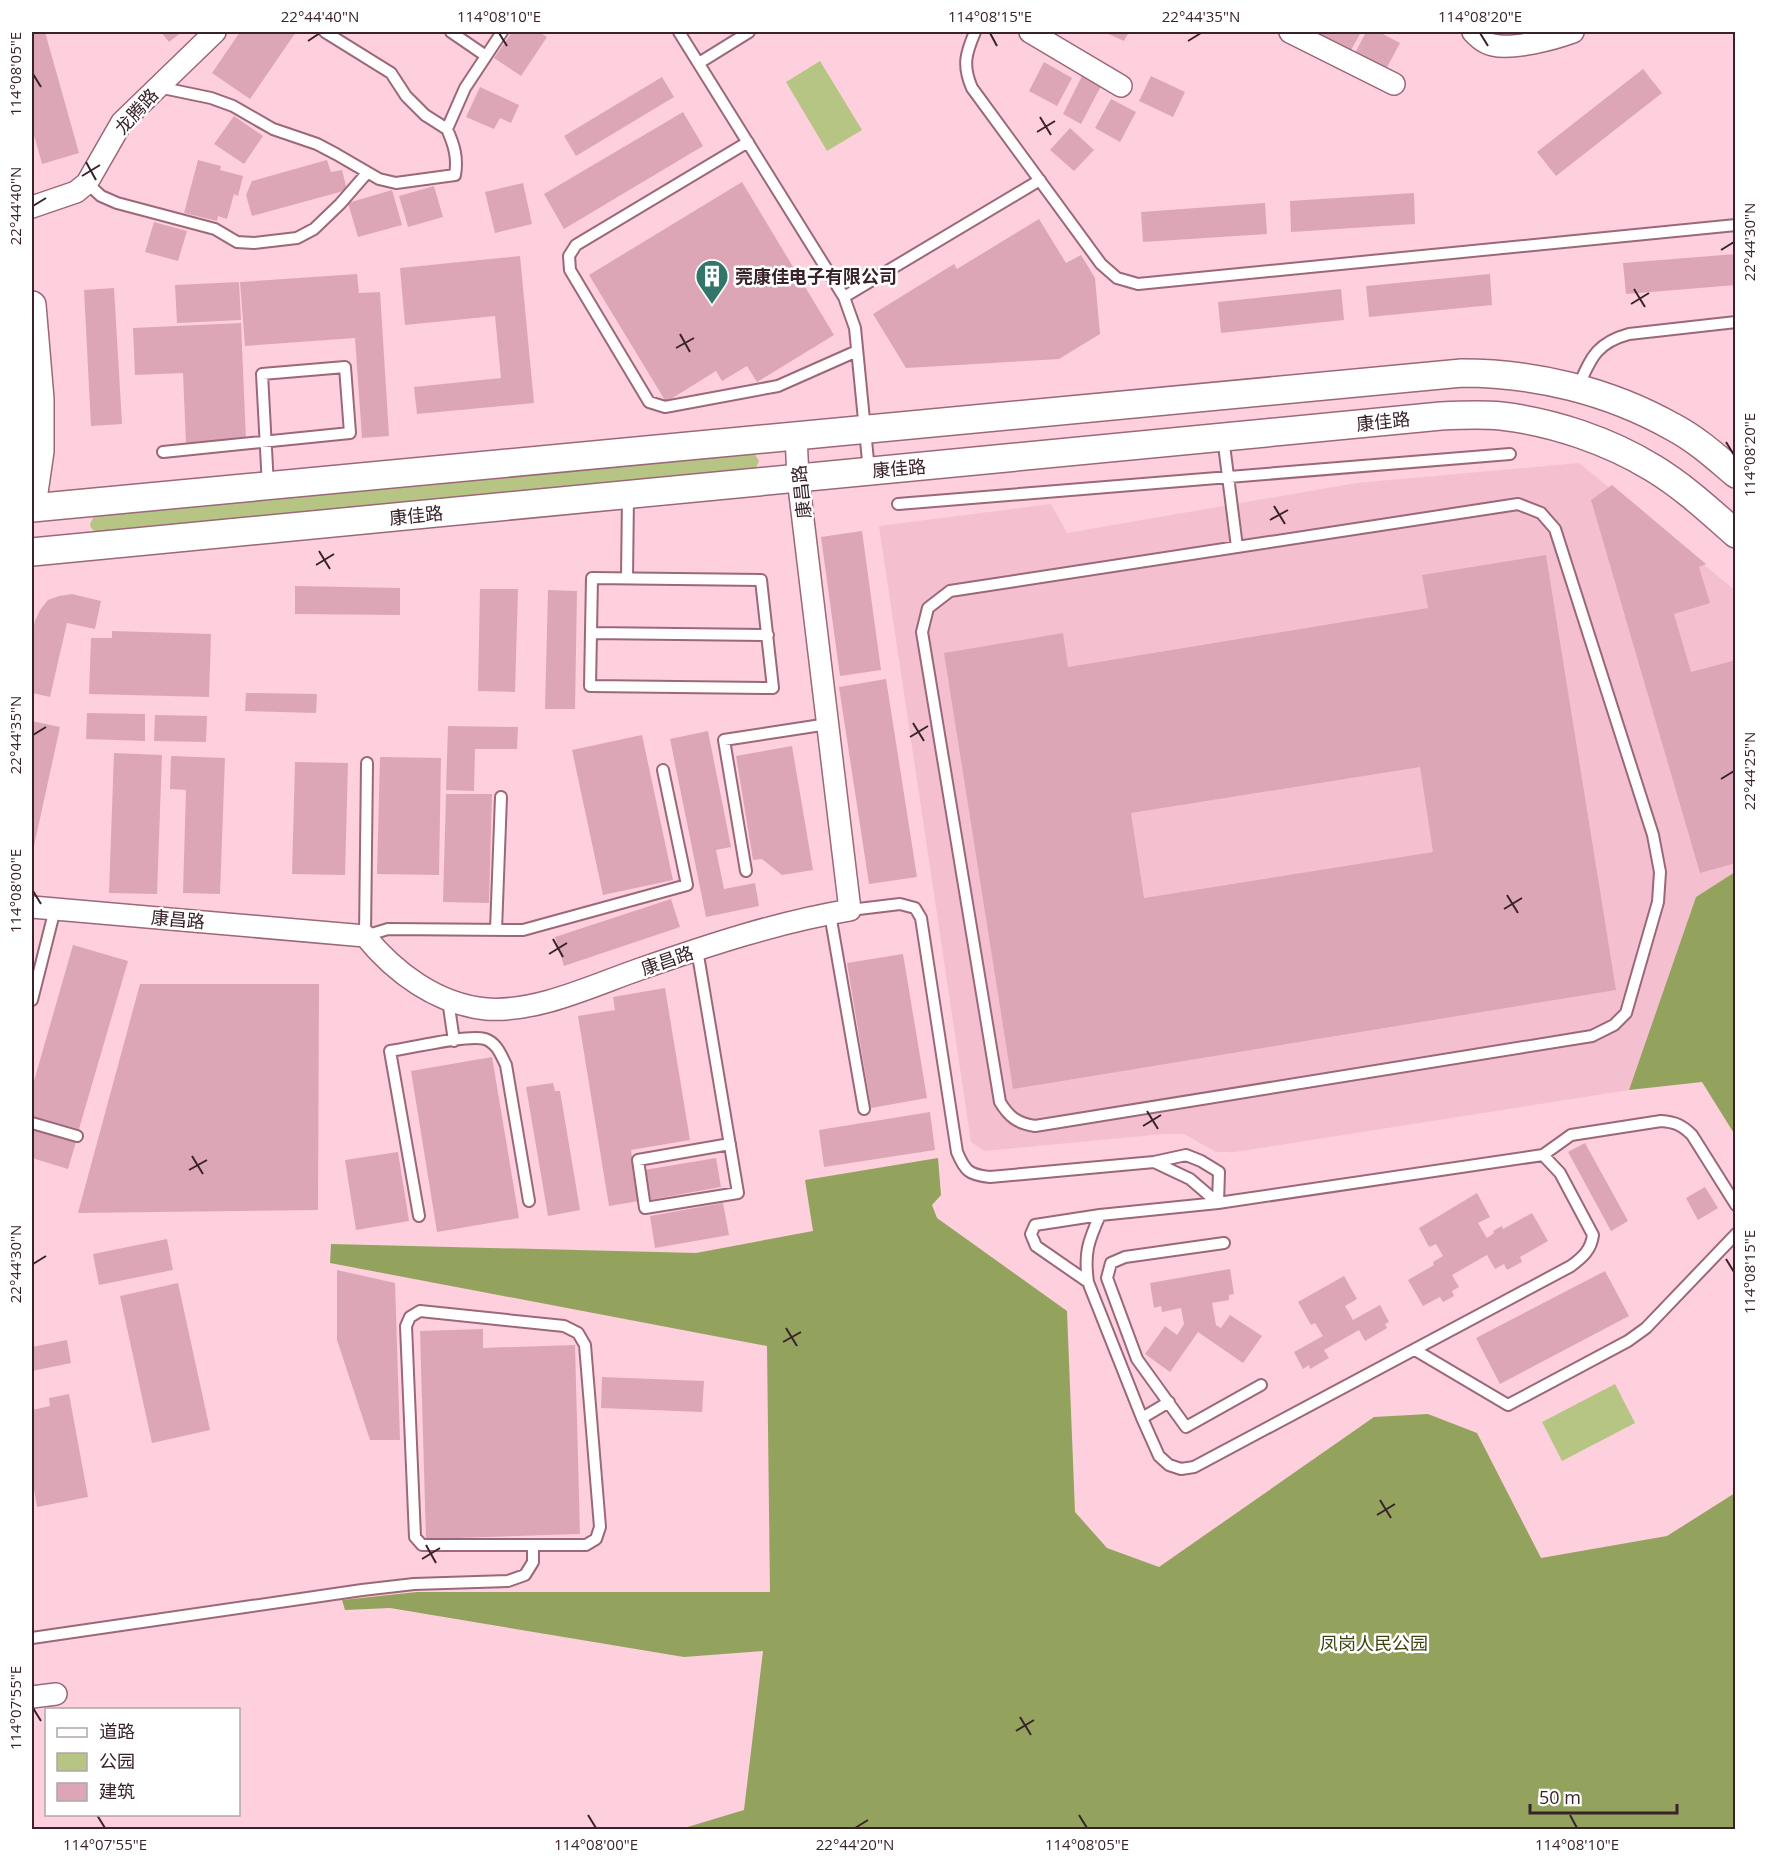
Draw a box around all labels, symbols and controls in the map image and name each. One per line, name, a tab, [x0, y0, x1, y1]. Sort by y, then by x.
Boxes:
text: 22°44'40"N	[281, 6, 359, 26]
text: 114°08'10"E	[457, 6, 541, 26]
text: 114°08'15"E	[948, 6, 1032, 26]
text: 22°44'35"N	[1162, 6, 1240, 26]
text: 114°08'20"E	[1438, 6, 1522, 26]
text: 114°08'05"E	[5, 32, 25, 116]
street label: 龙腾路	[109, 83, 163, 139]
text: 22°44'40"N	[5, 167, 25, 245]
text: 22°44'30"N	[1739, 203, 1759, 281]
building icon: 莞康佳电子有限公司	[694, 258, 730, 305]
place label: 莞康佳电子有限公司	[735, 264, 897, 288]
street label: 康佳路	[1355, 406, 1411, 436]
text: 114°08'20"E	[1739, 413, 1759, 497]
street label: 康佳路	[871, 454, 927, 482]
street label: 康昌路	[786, 464, 816, 520]
street label: 康佳路	[388, 500, 444, 530]
text: 22°44'35"N	[5, 696, 25, 774]
text: 22°44'25"N	[1739, 732, 1759, 810]
text: 114°08'00"E	[5, 849, 25, 933]
street label: 康昌路	[150, 905, 206, 933]
street label: 康昌路	[638, 940, 696, 980]
text: 22°44'30"N	[5, 1225, 25, 1303]
text: 114°08'15"E	[1739, 1230, 1759, 1314]
park label: 凤岗人民公园	[1320, 1631, 1428, 1655]
text: 114°07'55"E	[5, 1666, 25, 1750]
legend	[45, 1708, 240, 1816]
text: 道路	[99, 1719, 135, 1743]
text: 公园	[99, 1749, 135, 1773]
scale bar	[1530, 1777, 1677, 1815]
text: 建筑	[99, 1779, 135, 1803]
text: 50 m	[1539, 1785, 1581, 1809]
text: 114°07'55"E	[63, 1834, 147, 1854]
text: 114°08'00"E	[554, 1834, 638, 1854]
text: 22°44'20"N	[816, 1834, 894, 1854]
text: 114°08'05"E	[1045, 1834, 1129, 1854]
text: 114°08'10"E	[1535, 1834, 1619, 1854]

